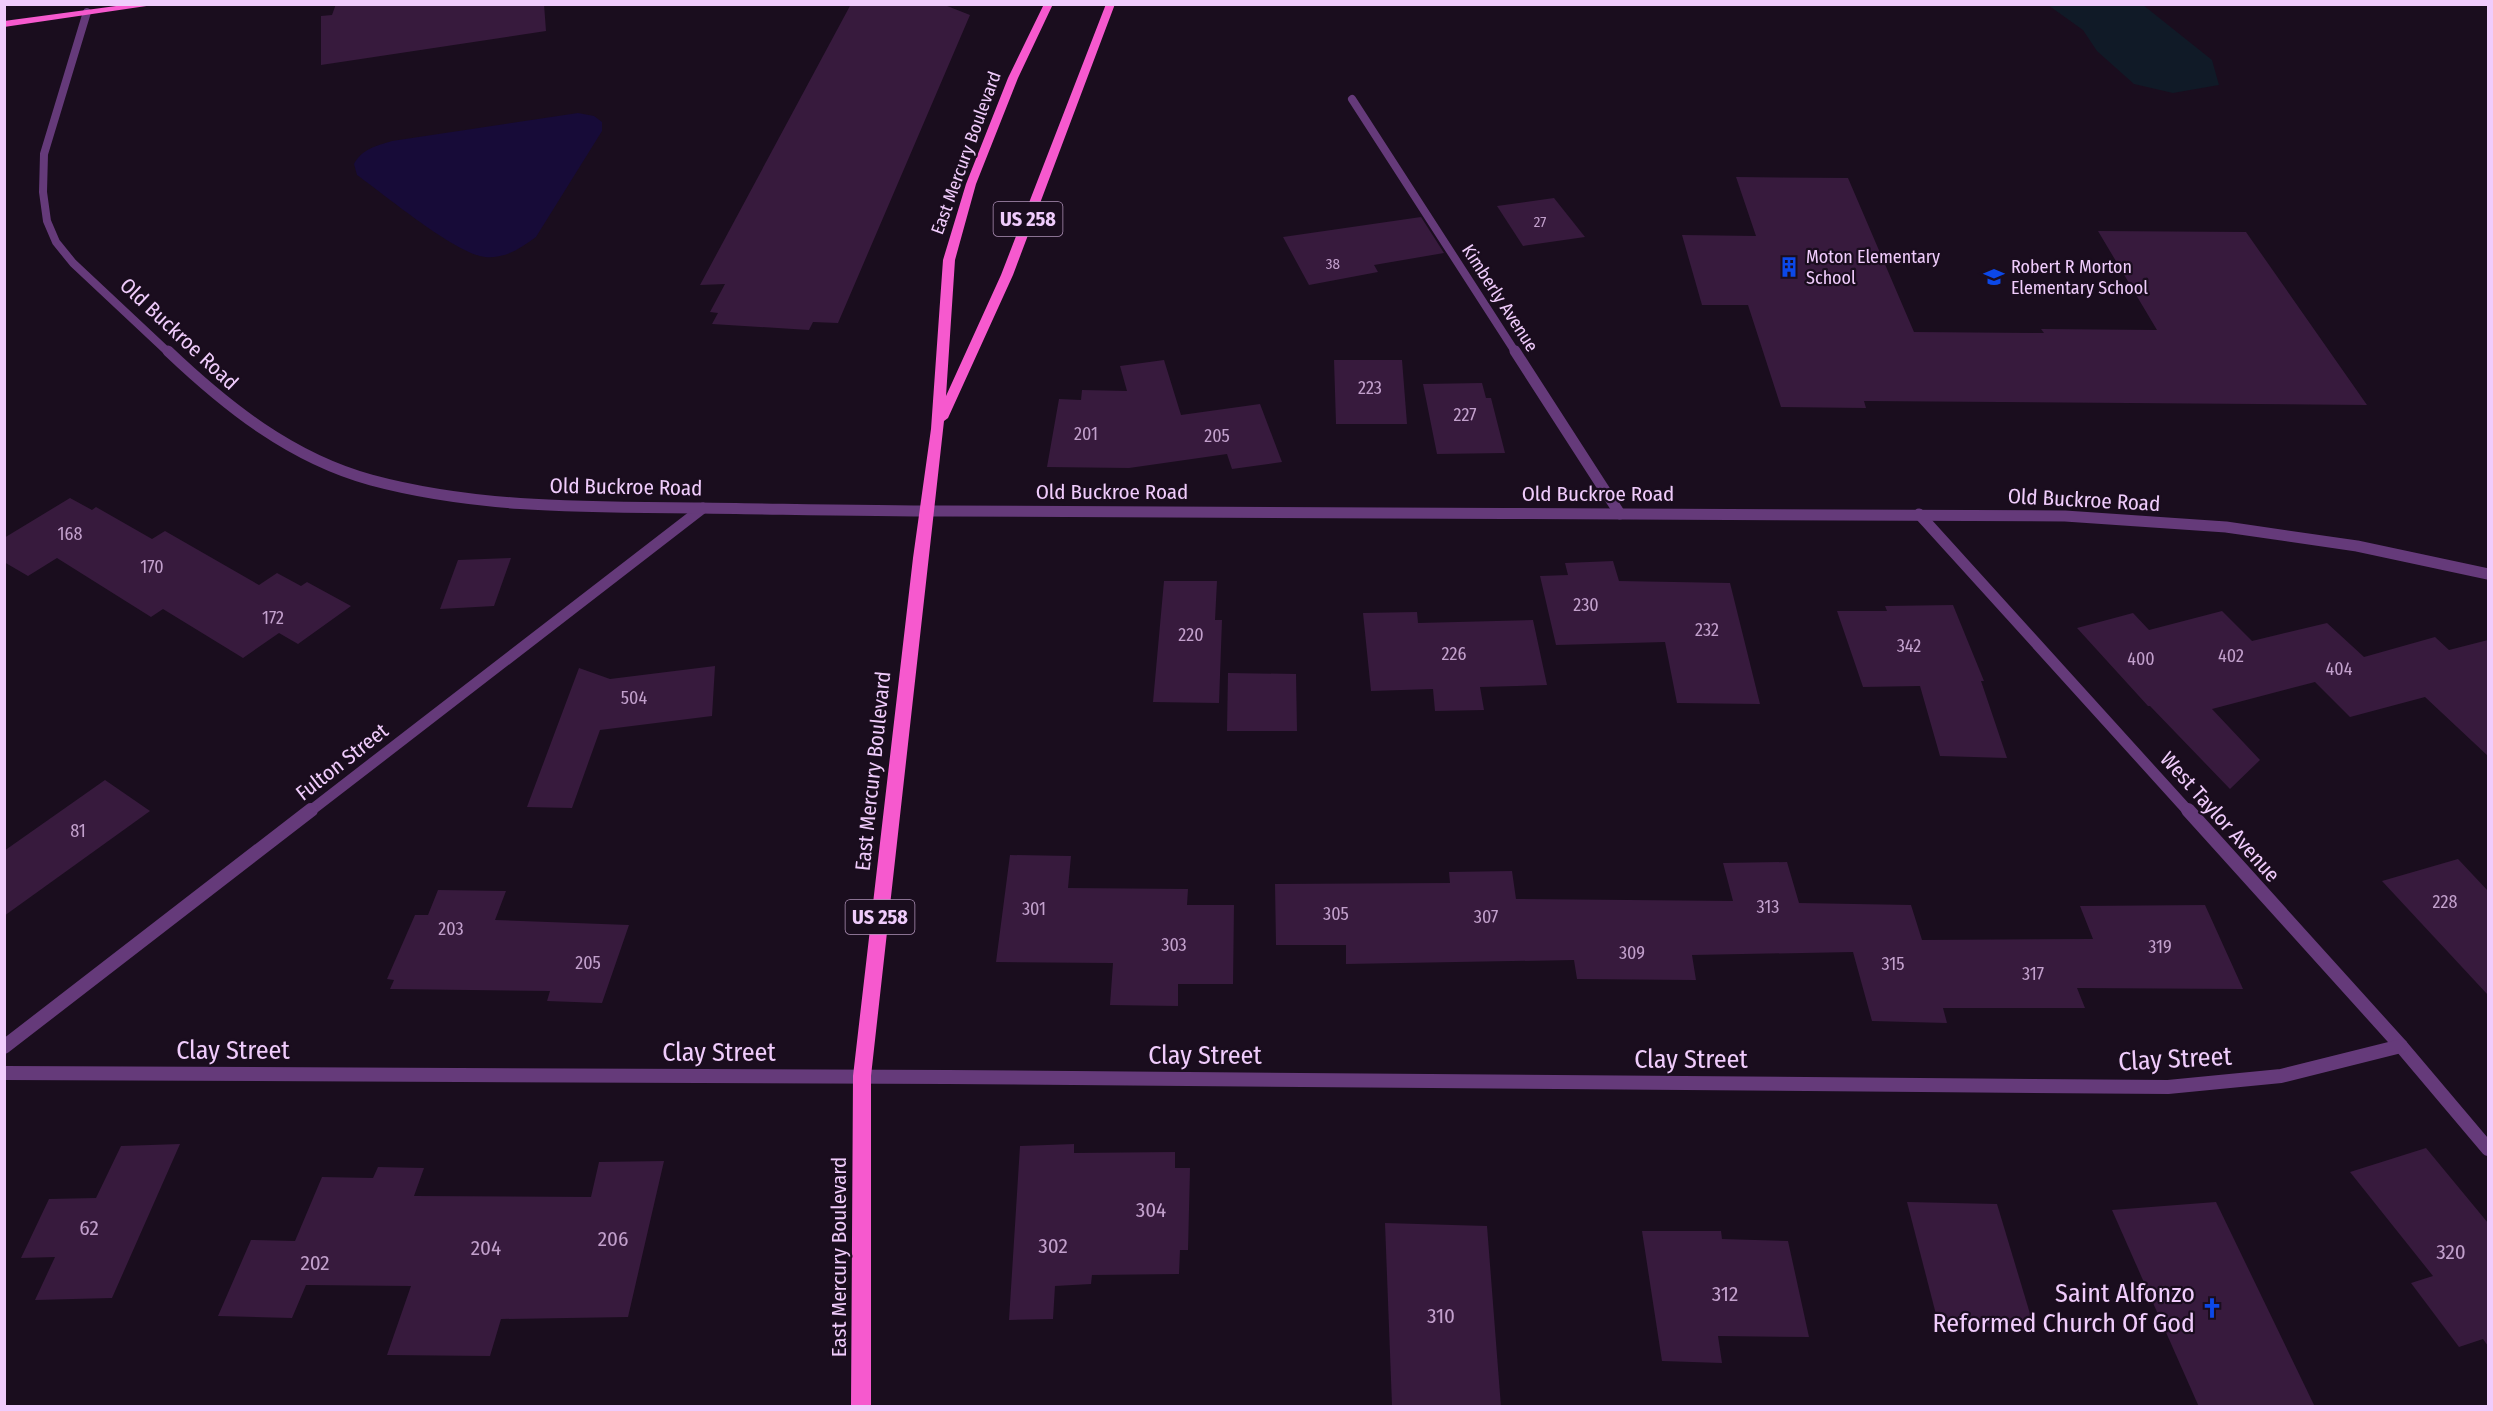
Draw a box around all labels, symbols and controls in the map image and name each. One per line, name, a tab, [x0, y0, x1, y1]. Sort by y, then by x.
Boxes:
street label: East Mercury Boulevard	[926, 68, 1006, 238]
road number: US 258	[994, 202, 1062, 236]
house number: 27	[1534, 213, 1546, 231]
street label: Kimberly Avenue	[1457, 240, 1543, 356]
place label: Moton Elementary School	[1806, 246, 1940, 289]
house number: 38	[1326, 255, 1340, 273]
building icon: Moton Elementary School	[1777, 255, 1801, 279]
place label: Robert R Morton Elementary School	[2011, 256, 2148, 299]
school or university icon: Robert R Morton Elementary School	[1982, 265, 2006, 289]
street label: Old Buckroe Road	[114, 272, 244, 396]
house number: 223	[1358, 377, 1382, 399]
house number: 227	[1453, 404, 1477, 426]
house number: 201	[1074, 423, 1098, 445]
house number: 205	[1204, 425, 1230, 447]
street label: Old Buckroe Road	[549, 473, 703, 501]
street label: Old Buckroe Road	[1036, 479, 1188, 505]
street label: Old Buckroe Road	[1522, 481, 1674, 507]
street label: Old Buckroe Road	[2007, 483, 2161, 517]
house number: 168	[58, 523, 82, 545]
house number: 170	[140, 556, 164, 578]
house number: 230	[1573, 594, 1599, 616]
house number: 172	[262, 607, 284, 629]
house number: 232	[1695, 619, 1719, 641]
house number: 220	[1178, 624, 1204, 646]
house number: 342	[1897, 635, 1921, 657]
house number: 226	[1442, 643, 1466, 665]
house number: 402	[2218, 645, 2244, 667]
house number: 400	[2127, 648, 2155, 670]
house number: 404	[2326, 658, 2353, 680]
street label: East Mercury Boulevard	[850, 670, 896, 872]
house number: 504	[621, 687, 647, 709]
street label: Fulton Street	[291, 718, 394, 806]
street label: West Taylor Avenue	[2155, 746, 2285, 888]
house number: 81	[70, 820, 86, 842]
house number: 228	[2433, 891, 2457, 913]
house number: 313	[1757, 896, 1779, 918]
house number: 301	[1022, 898, 1046, 920]
road number: US 258	[846, 900, 914, 934]
house number: 305	[1323, 903, 1349, 925]
house number: 307	[1474, 906, 1498, 928]
house number: 203	[438, 918, 464, 940]
house number: 303	[1161, 934, 1187, 956]
house number: 319	[2148, 936, 2172, 958]
house number: 309	[1619, 942, 1645, 964]
house number: 205	[575, 952, 601, 974]
house number: 315	[1882, 953, 1904, 975]
house number: 317	[2022, 963, 2044, 985]
street label: Clay Street	[176, 1035, 290, 1066]
street label: Clay Street	[662, 1037, 776, 1068]
street label: Clay Street	[1148, 1040, 1262, 1071]
street label: Clay Street	[2117, 1041, 2233, 1077]
street label: Clay Street	[1634, 1044, 1748, 1075]
street label: East Mercury Boulevard	[826, 1157, 852, 1357]
house number: 304	[1136, 1197, 1166, 1223]
house number: 62	[79, 1215, 99, 1241]
house number: 206	[598, 1226, 628, 1252]
house number: 302	[1038, 1233, 1068, 1259]
house number: 204	[471, 1235, 501, 1261]
house number: 320	[2436, 1239, 2466, 1265]
house number: 202	[300, 1250, 330, 1276]
place label: Saint Alfonzo Reformed Church Of God	[1933, 1278, 2195, 1339]
house number: 312	[1712, 1281, 1738, 1307]
church icon: Saint Alfonzo Reformed Church Of God	[2200, 1296, 2224, 1320]
house number: 310	[1427, 1303, 1455, 1329]

